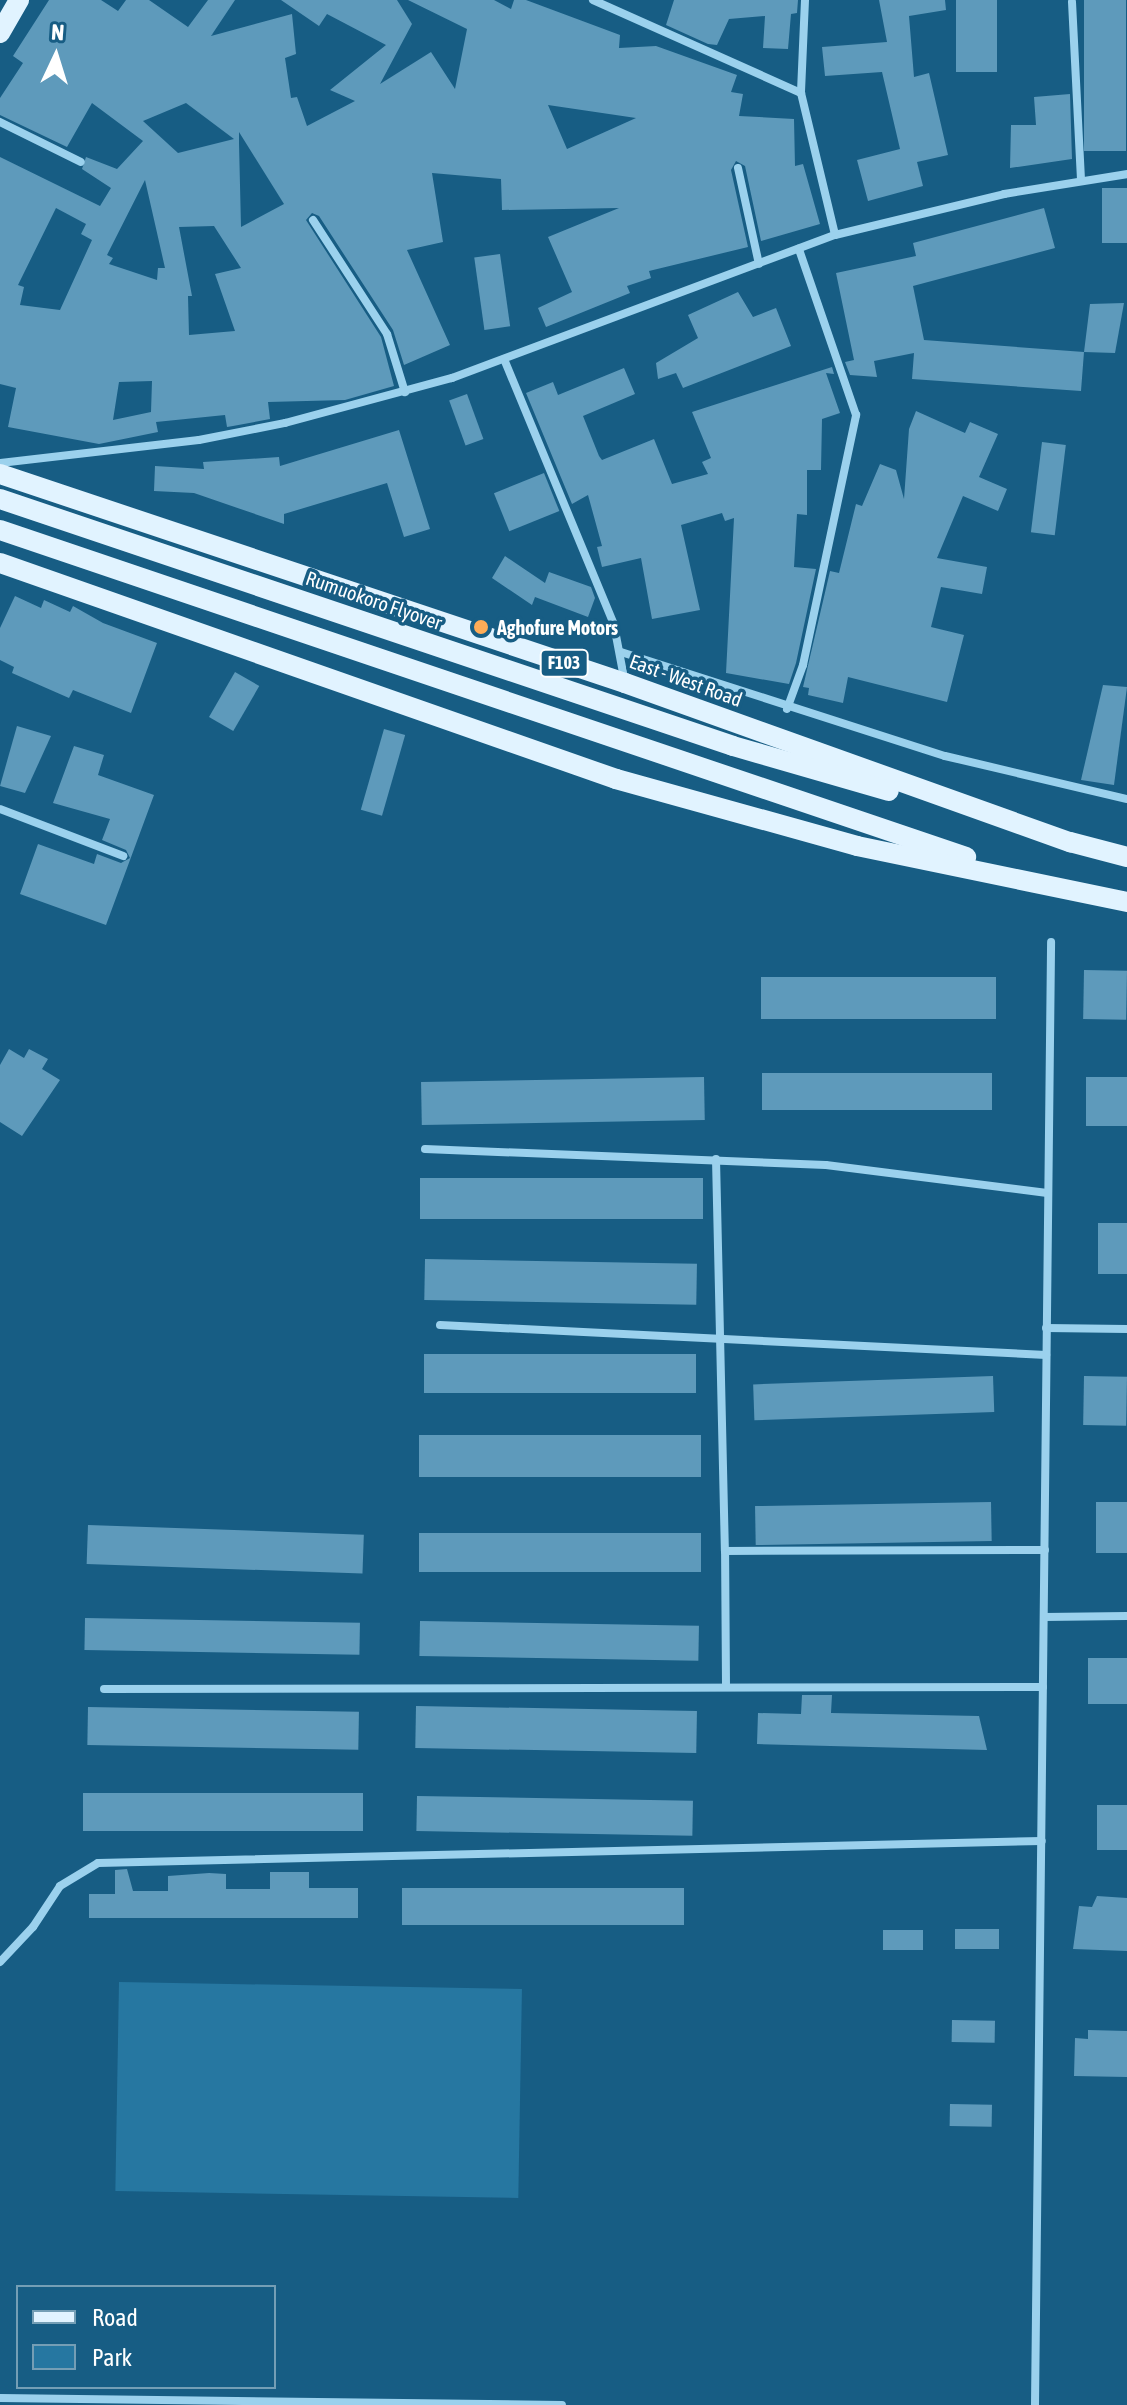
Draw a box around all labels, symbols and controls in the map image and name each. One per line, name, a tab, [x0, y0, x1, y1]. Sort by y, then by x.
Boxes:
north arrow	[16, 16, 96, 96]
text: N	[50, 19, 65, 45]
street label: Rumuokoro Flyover	[303, 565, 445, 635]
place label: Aghofure Motors	[497, 615, 618, 639]
marker: Aghofure Motors	[472, 618, 490, 636]
road number: F103	[538, 649, 590, 677]
street label: East - West Road	[627, 649, 745, 711]
legend	[16, 2285, 276, 2389]
text: Road	[92, 2304, 138, 2331]
text: Park	[92, 2344, 132, 2371]

